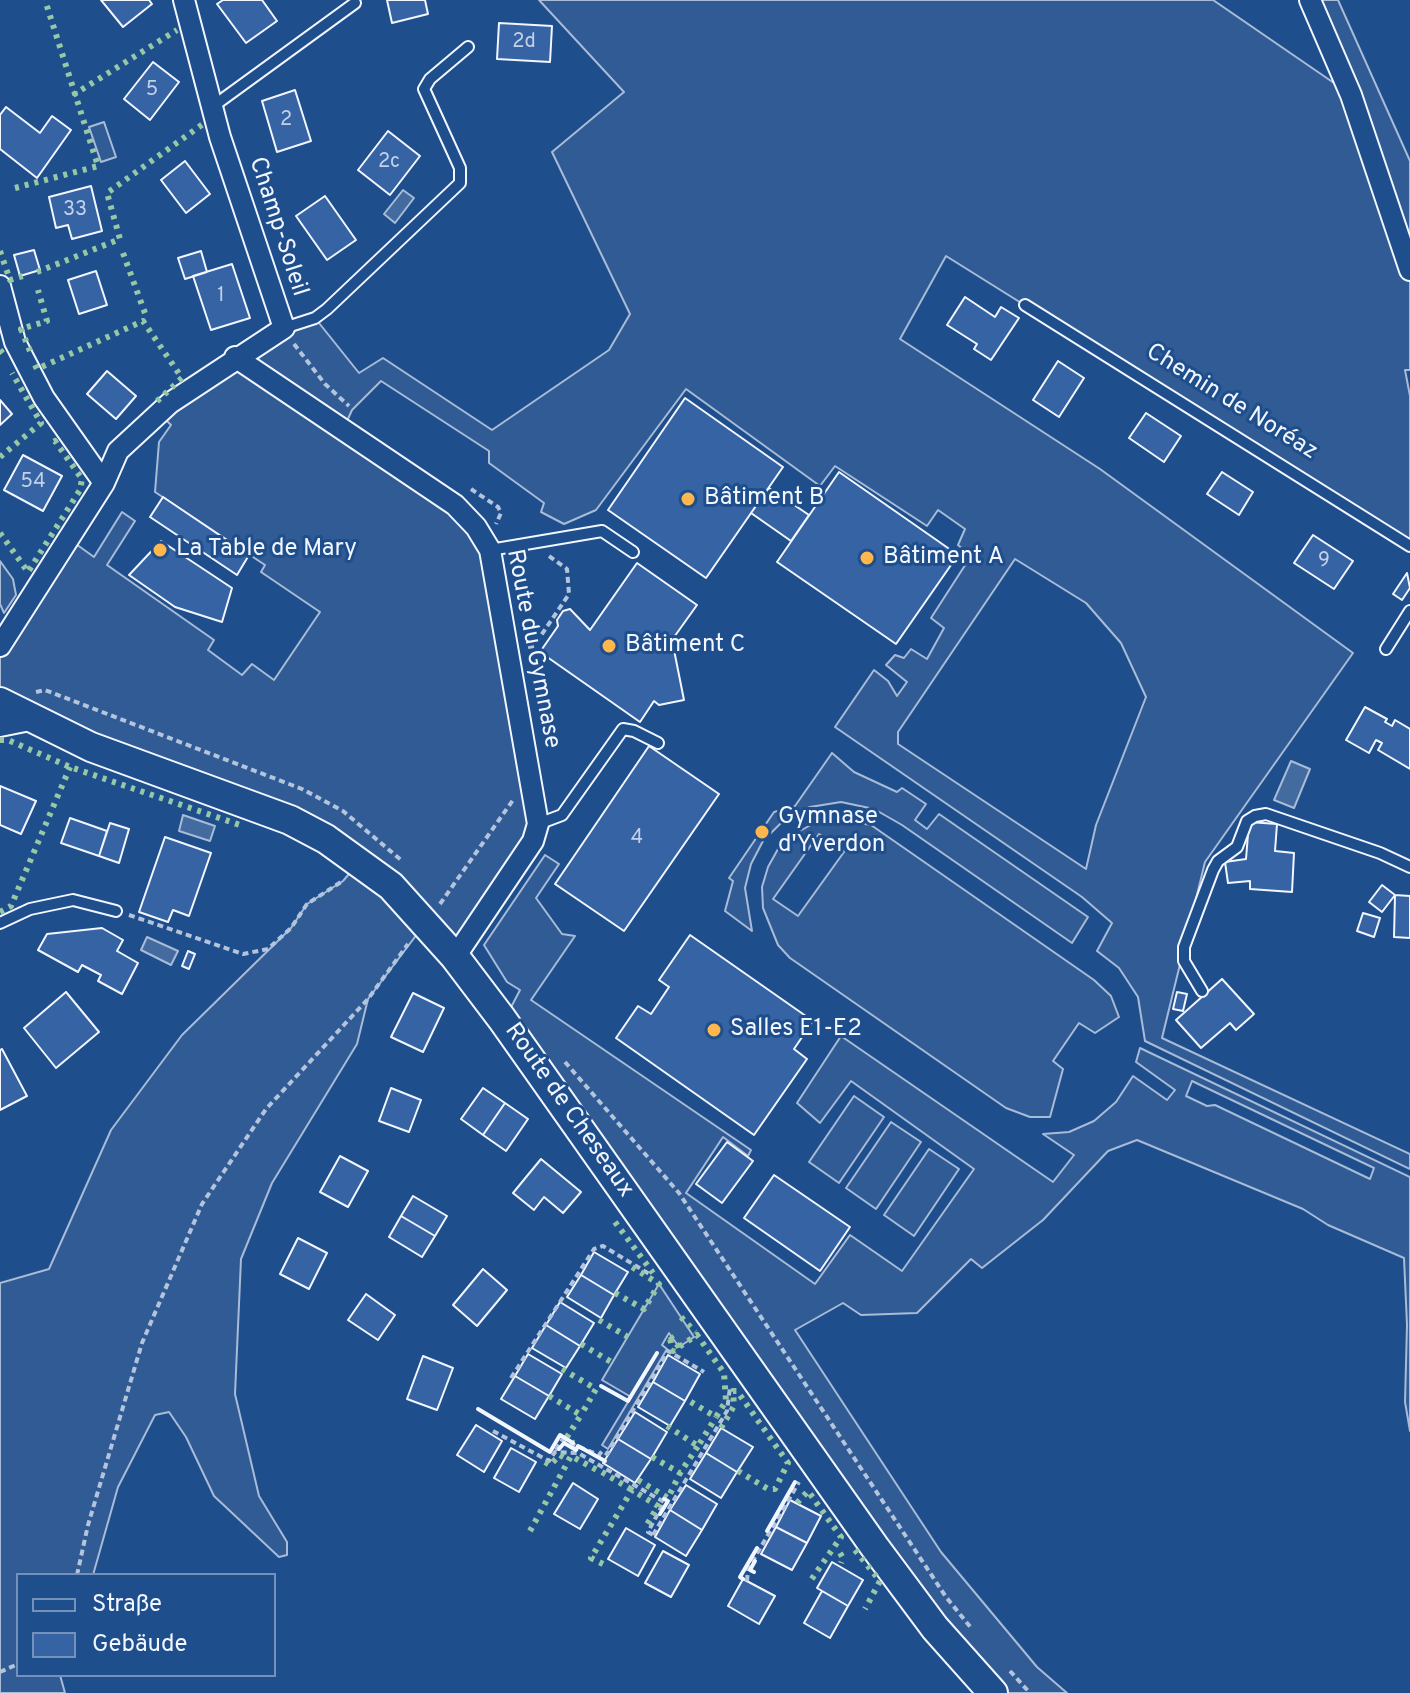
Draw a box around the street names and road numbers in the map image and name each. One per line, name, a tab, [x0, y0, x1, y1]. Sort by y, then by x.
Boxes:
street label: Champ-Soleil	[241, 154, 313, 300]
street label: Chemin de Noréaz	[1140, 339, 1322, 467]
street label: Route du Gymnase	[499, 547, 565, 751]
street label: Route de Cheseaux	[497, 1018, 639, 1204]

